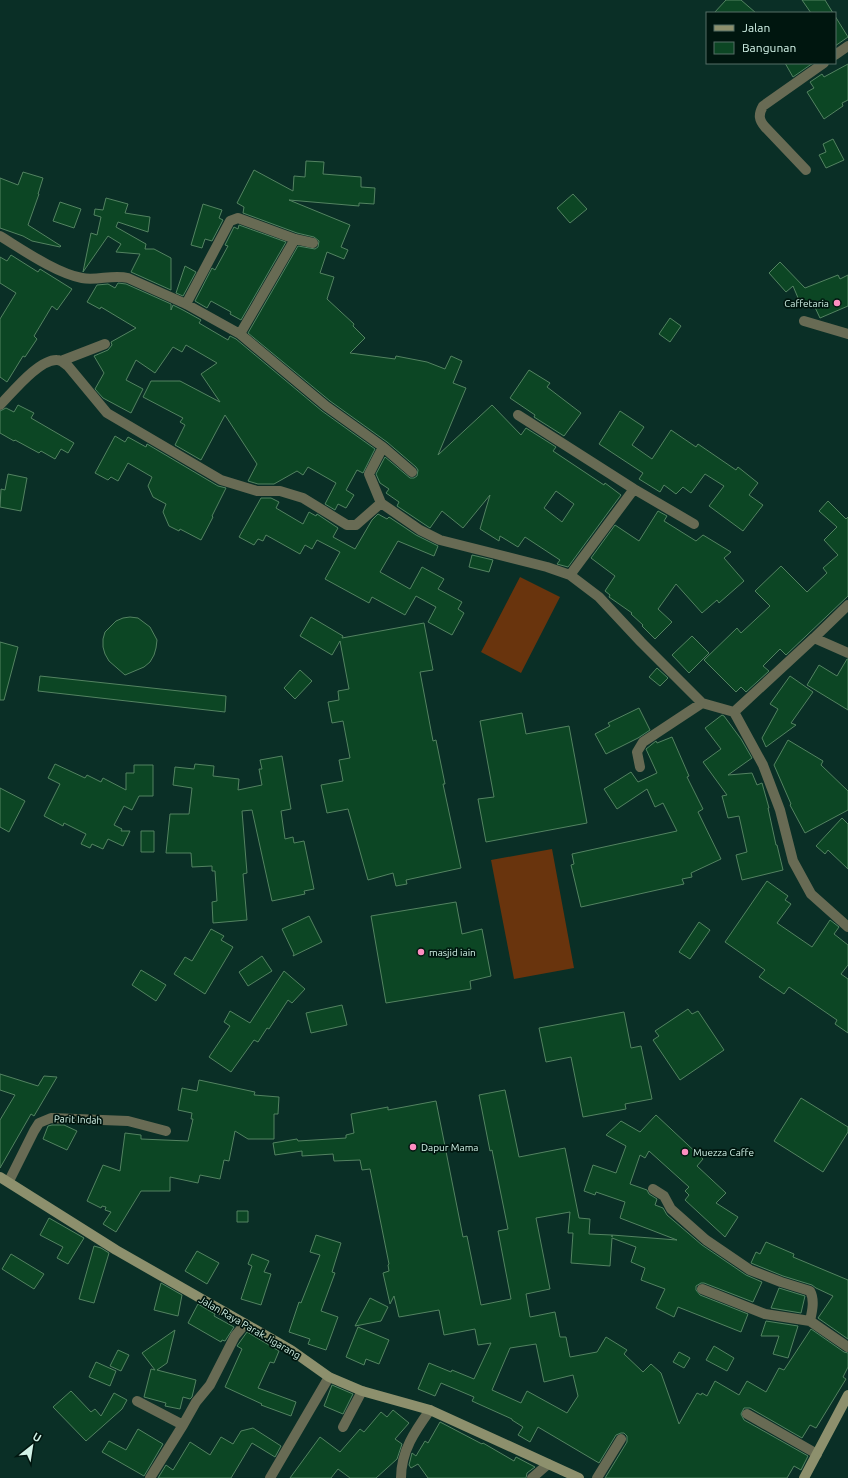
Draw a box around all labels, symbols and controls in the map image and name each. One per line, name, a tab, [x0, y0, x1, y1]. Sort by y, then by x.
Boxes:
legend	[706, 12, 836, 64]
text: Jalan	[742, 21, 770, 34]
text: Bangunan	[742, 41, 796, 54]
place label: Caffetaria	[784, 298, 829, 309]
marker: Caffetaria	[832, 298, 842, 308]
marker: masjid iain	[416, 947, 426, 957]
place label: masjid iain	[429, 947, 476, 958]
street label: Parit Indah	[54, 1113, 102, 1126]
marker: Dapur Mama	[408, 1142, 418, 1152]
place label: Dapur Mama	[421, 1142, 478, 1153]
marker: Muezza Caffe	[680, 1147, 690, 1157]
place label: Muezza Caffe	[693, 1147, 754, 1158]
street label: Jalan Raya Parak Jigarang	[197, 1294, 302, 1361]
north arrow	[12, 1426, 52, 1466]
text: U	[31, 1430, 43, 1444]

